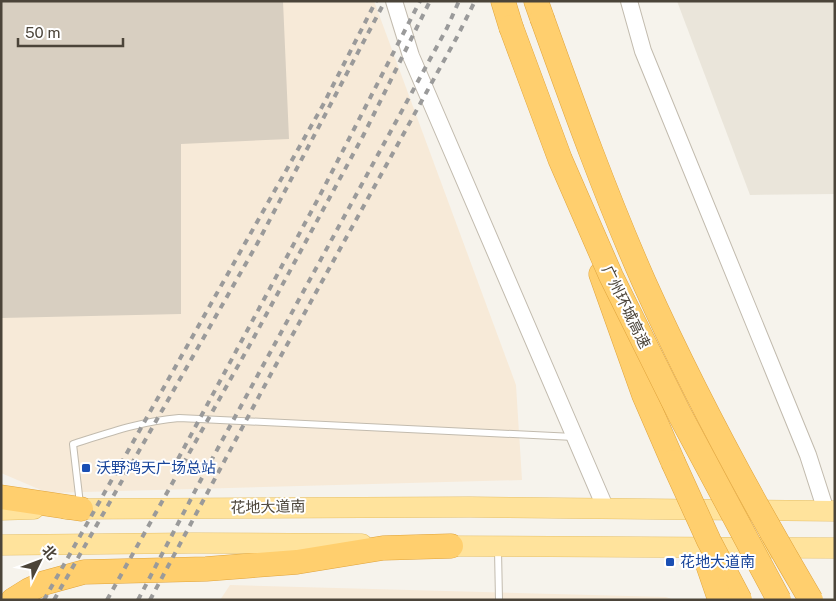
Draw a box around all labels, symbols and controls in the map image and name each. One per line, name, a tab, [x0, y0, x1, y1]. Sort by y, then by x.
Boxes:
scale bar	[18, 15, 122, 47]
text: 50 m	[25, 24, 60, 41]
street label: 广州环城高速	[599, 263, 654, 351]
place label: 沃野鸿天广场总站	[96, 459, 216, 476]
marker: 沃野鸿天广场总站	[80, 462, 92, 474]
street label: 花地大道南	[230, 497, 306, 516]
north arrow	[15, 536, 65, 586]
text: 北	[39, 542, 60, 563]
place label: 花地大道南	[680, 553, 755, 570]
marker: 花地大道南	[664, 556, 676, 568]

